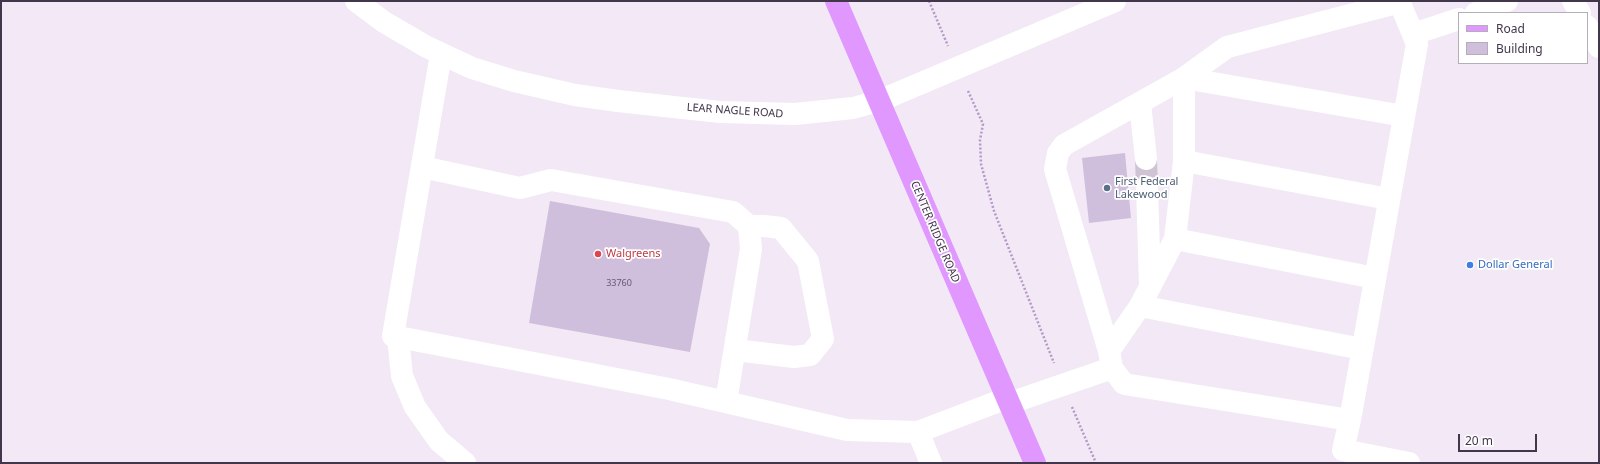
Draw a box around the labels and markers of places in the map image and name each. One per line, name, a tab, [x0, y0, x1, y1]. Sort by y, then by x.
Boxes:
place label: First Federal Lakewood	[1115, 175, 1178, 201]
marker: First Federal Lakewood	[1102, 183, 1112, 193]
place label: Walgreens	[606, 247, 661, 261]
marker: Walgreens	[593, 249, 603, 259]
place label: Dollar General	[1478, 258, 1552, 272]
marker: Dollar General	[1465, 260, 1475, 270]

